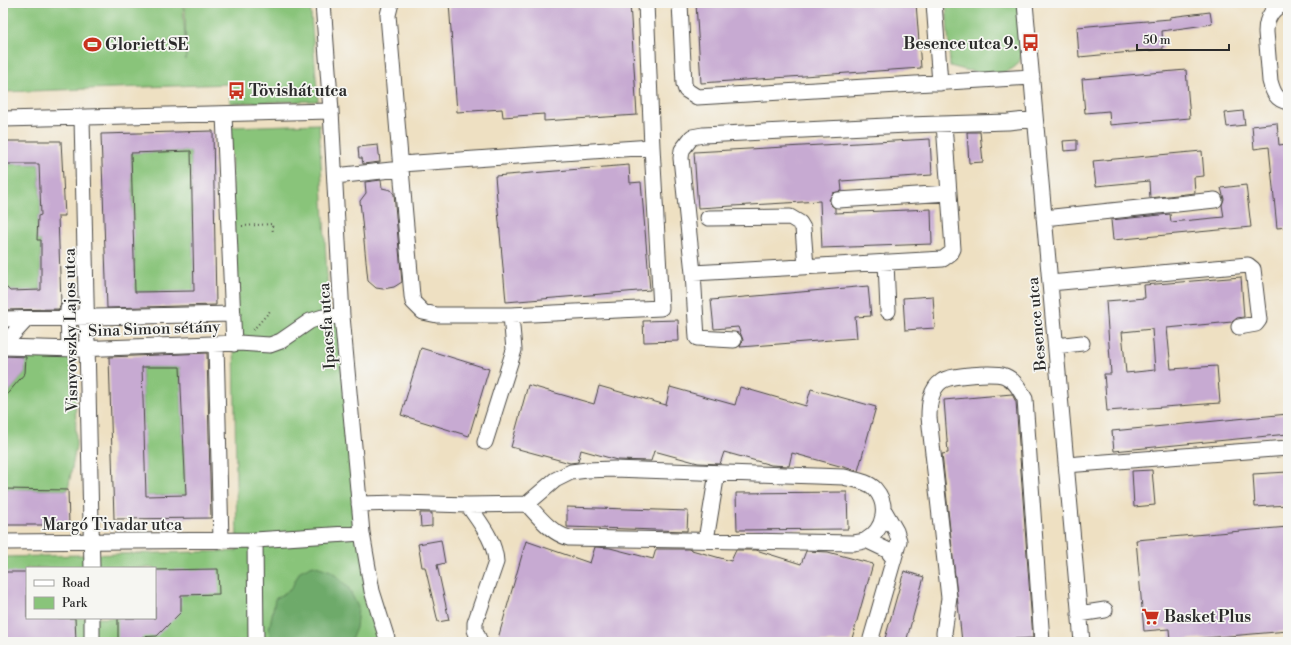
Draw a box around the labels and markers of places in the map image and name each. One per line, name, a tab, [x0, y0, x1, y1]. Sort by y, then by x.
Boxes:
bus stop icon: Besence utca 9.	[1021, 33, 1041, 53]
sports icon: Gloriett SE	[82, 34, 102, 54]
place label: Besence utca 9.	[903, 34, 1018, 54]
place label: Gloriett SE	[105, 35, 189, 55]
bus stop icon: Tövishát utca	[226, 80, 246, 100]
place label: Tövishát utca	[249, 81, 348, 101]
supermarket icon: Basket Plus	[1141, 606, 1161, 626]
place label: Basket Plus	[1164, 607, 1251, 627]

